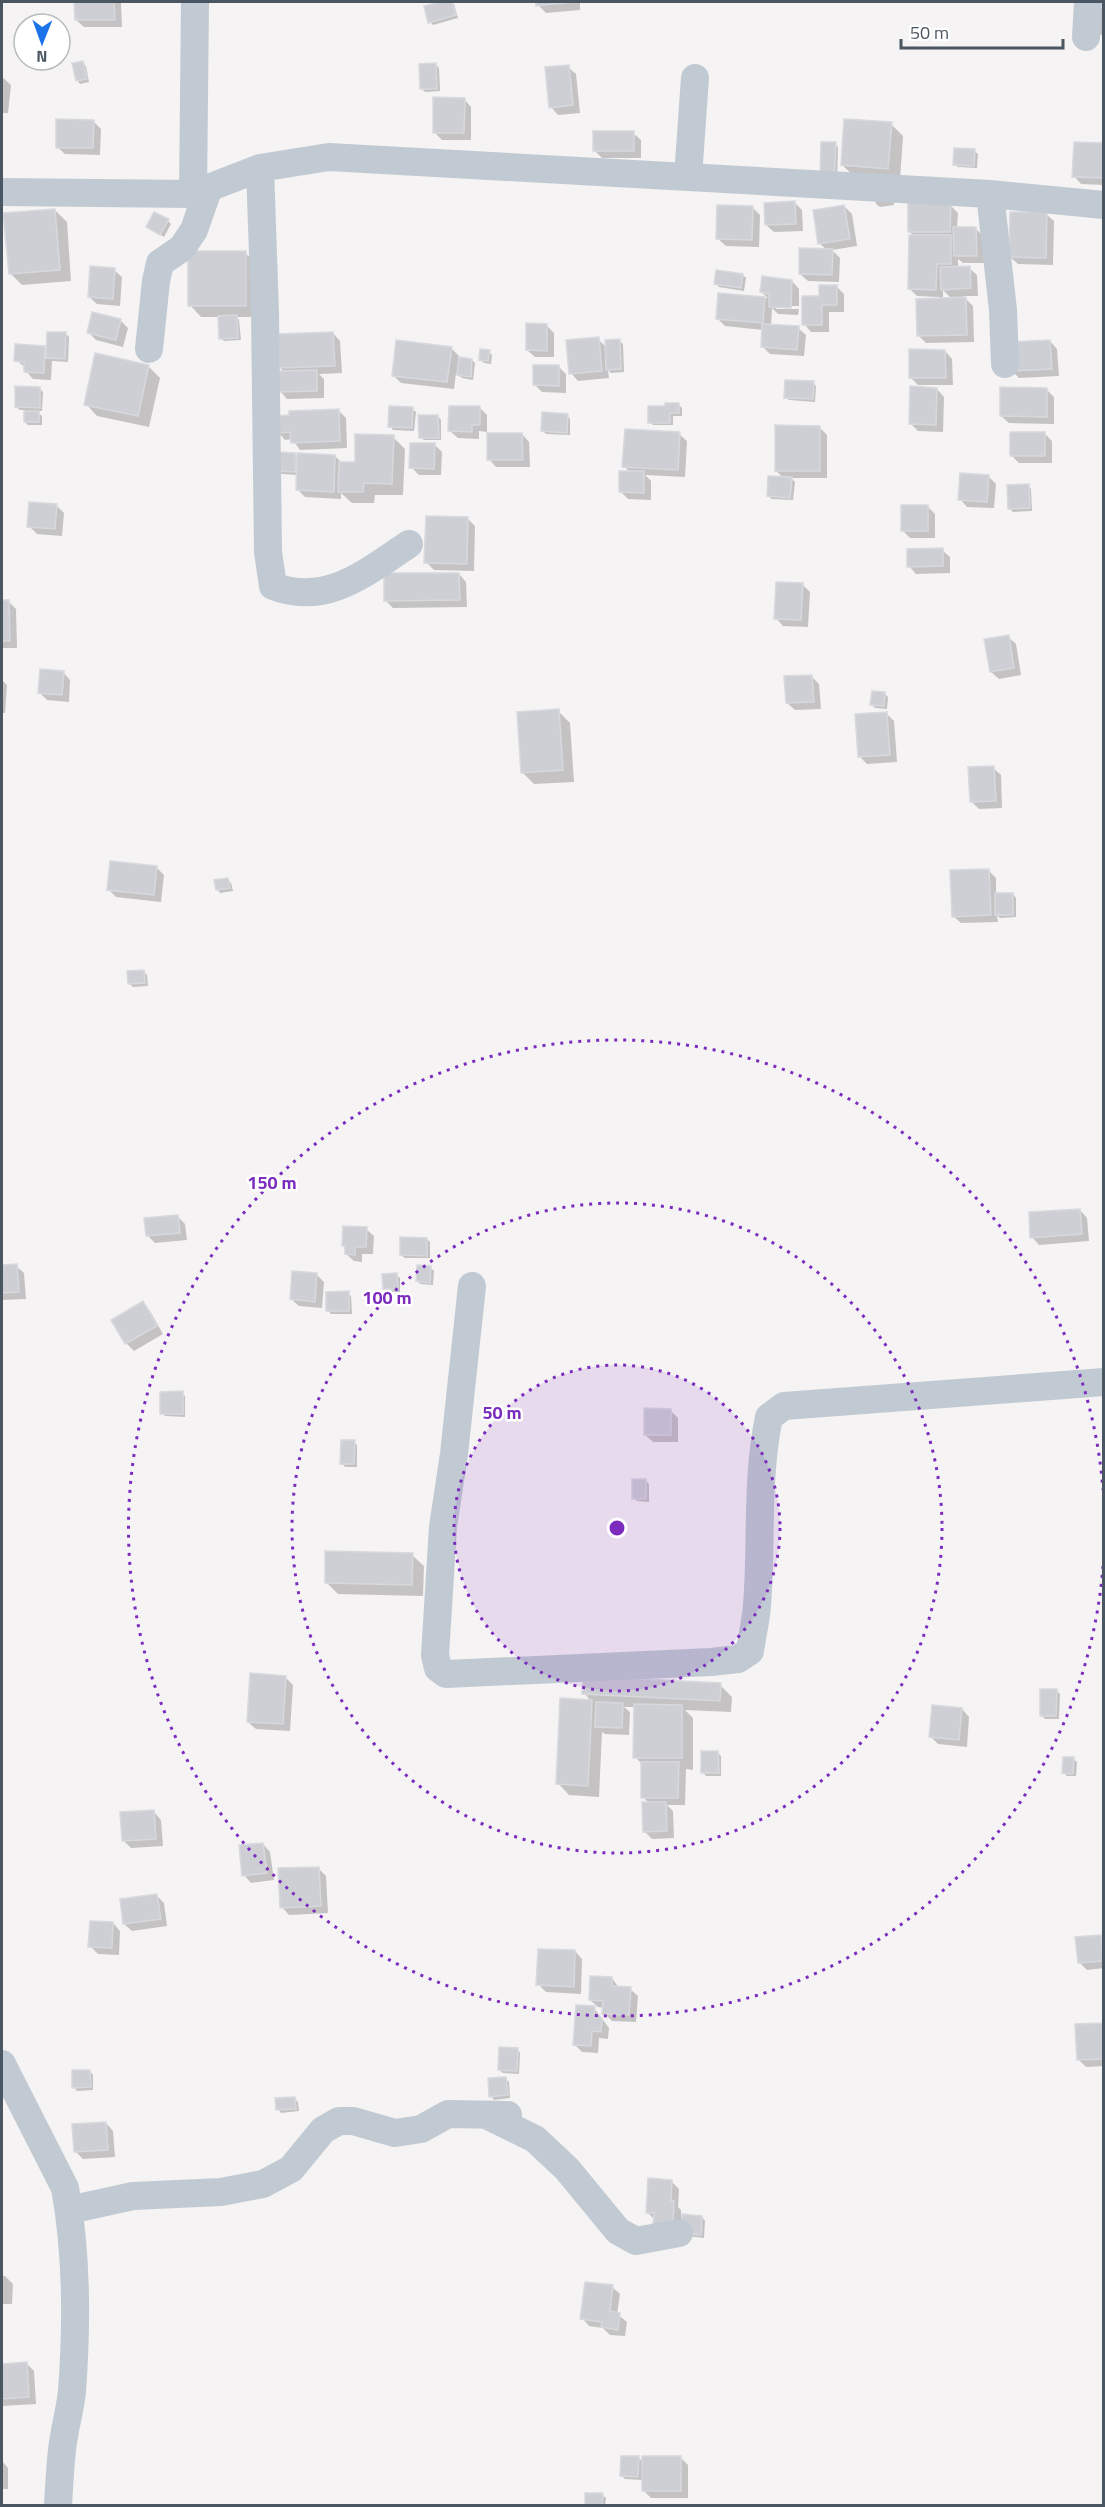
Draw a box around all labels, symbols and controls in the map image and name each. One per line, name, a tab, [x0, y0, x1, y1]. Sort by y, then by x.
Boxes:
north arrow	[12, 12, 72, 72]
scale bar	[901, 12, 1063, 50]
text: 50 m	[910, 19, 949, 46]
text: N	[36, 45, 47, 69]
text: 150 m	[247, 1169, 297, 1196]
text: 100 m	[362, 1284, 412, 1311]
text: 50 m	[482, 1399, 522, 1426]
centre of rings	[607, 1518, 627, 1538]

